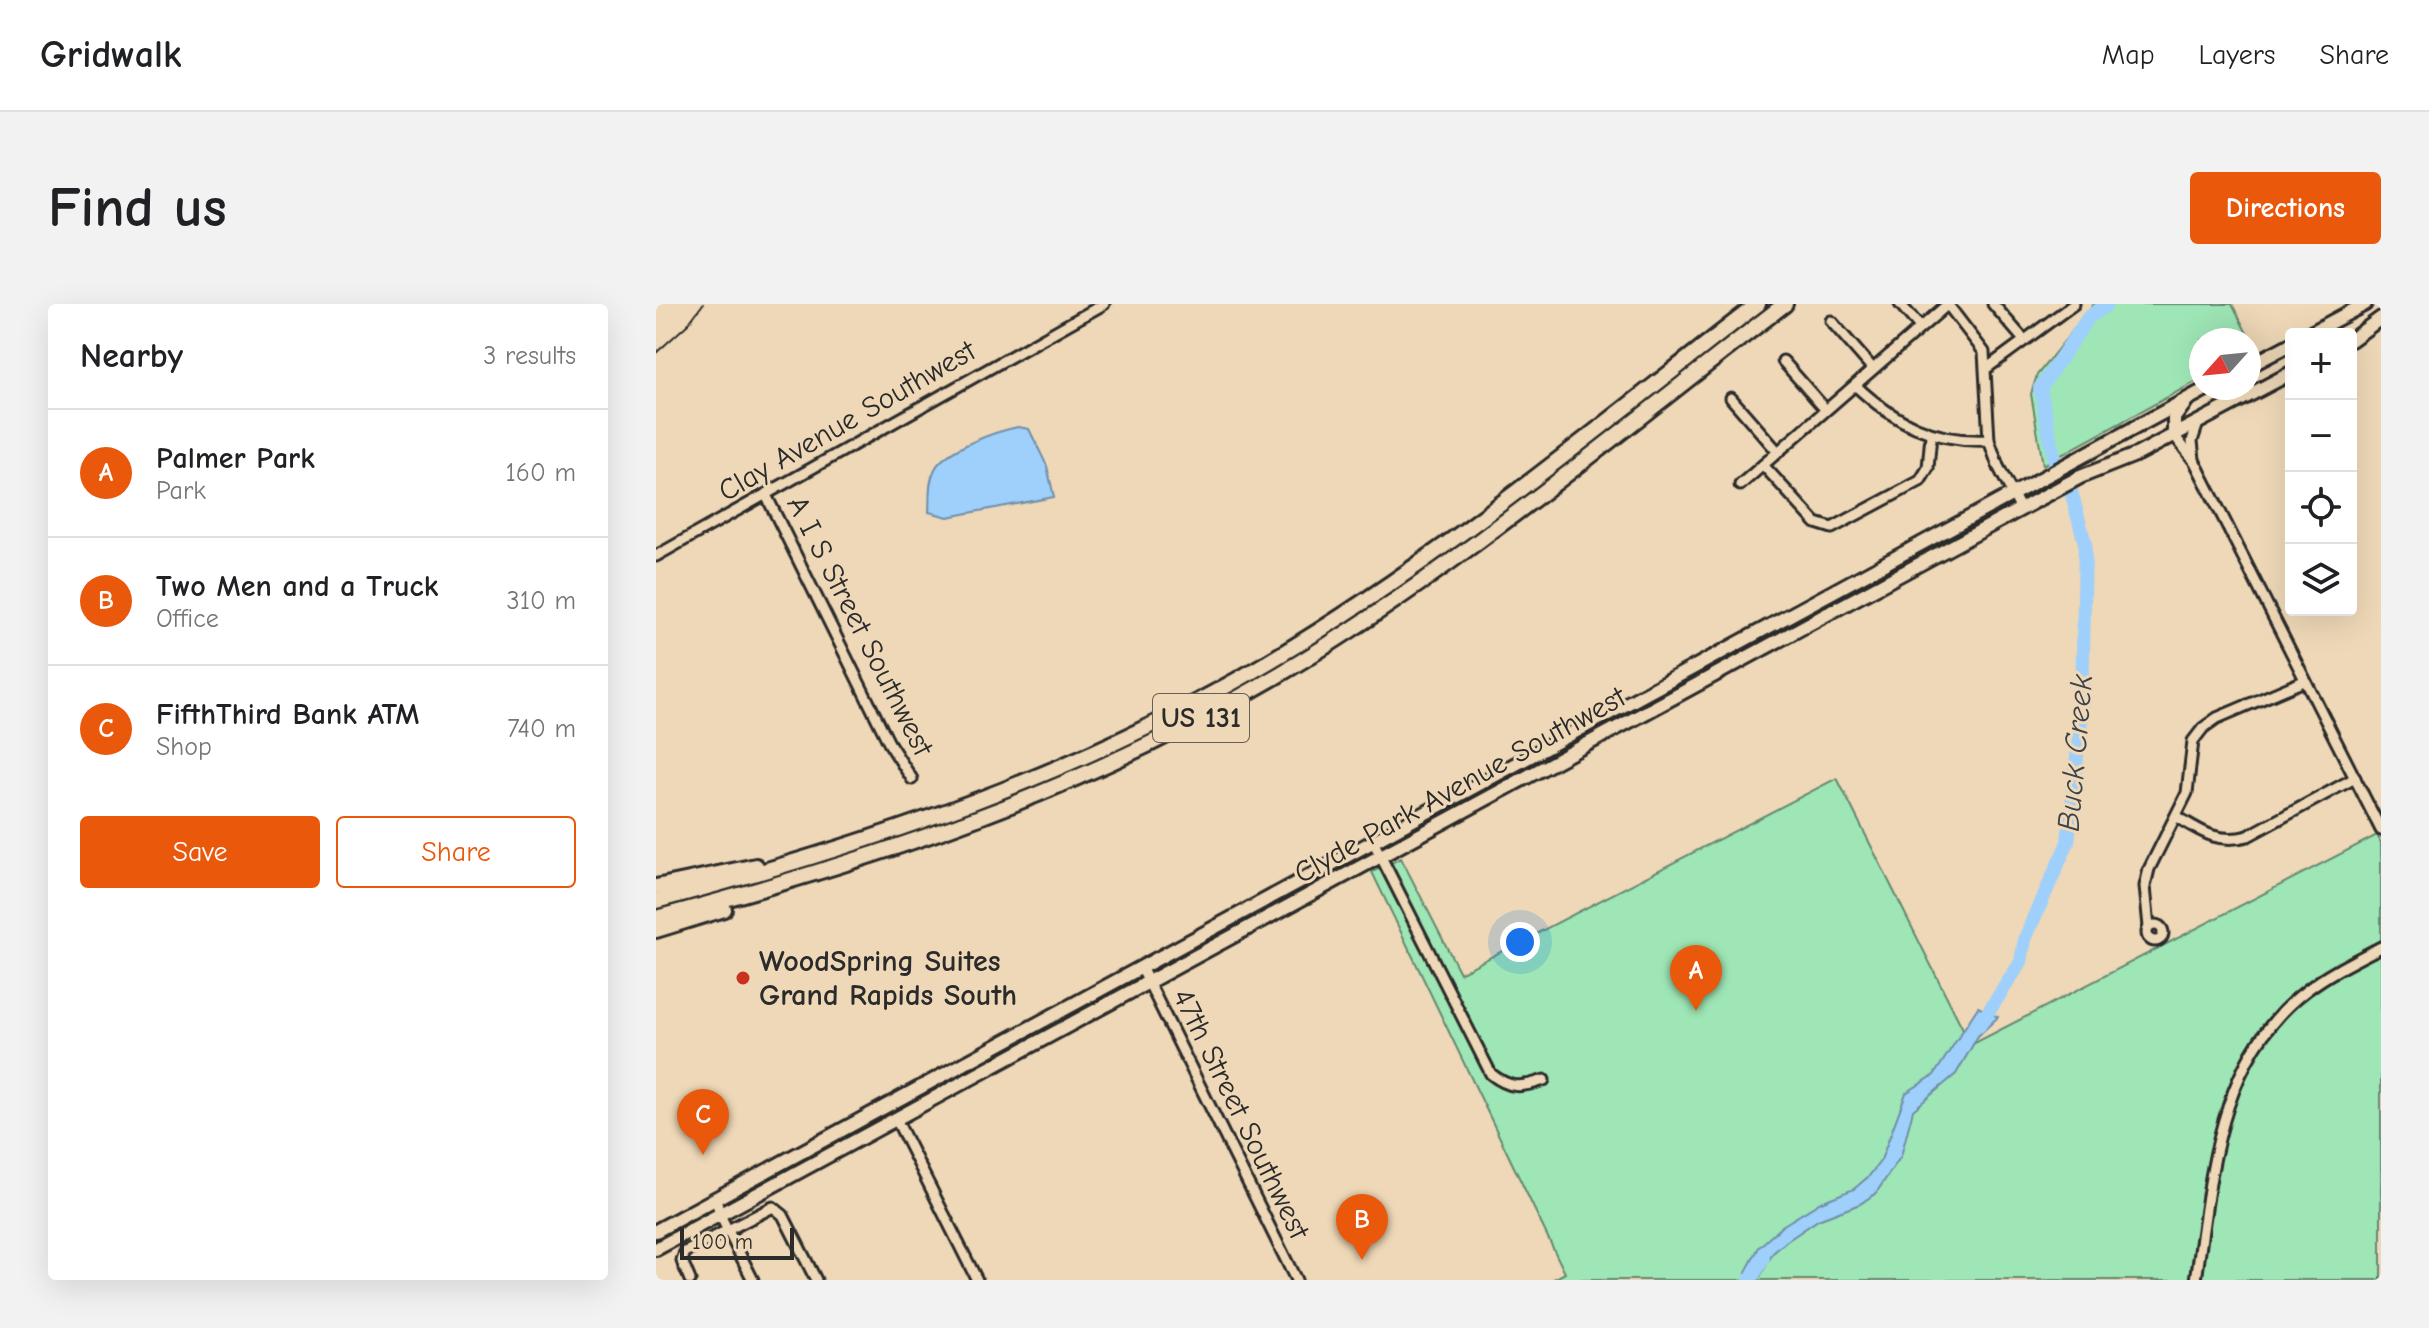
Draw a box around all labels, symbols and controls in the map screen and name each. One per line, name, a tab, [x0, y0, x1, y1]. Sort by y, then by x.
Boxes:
text: Gridwalk	[40, 33, 182, 77]
text: Map	[2102, 39, 2155, 71]
text: Layers	[2199, 39, 2275, 71]
text: Share	[2319, 39, 2389, 71]
button: Directions	[2190, 172, 2381, 244]
text: Find us	[48, 176, 227, 240]
north arrow	[2189, 328, 2261, 400]
map controls	[2285, 328, 2357, 616]
button: +	[2285, 328, 2357, 400]
street label: Clay Avenue Southwest	[712, 332, 983, 509]
text: Nearby	[80, 336, 183, 376]
text: 3 results	[483, 341, 576, 371]
button: −	[2285, 400, 2357, 472]
text: Palmer Park	[156, 441, 315, 476]
text: A	[99, 458, 113, 488]
text: 160 m	[506, 458, 576, 488]
button: locate	[2285, 472, 2357, 544]
text: Park	[156, 476, 206, 506]
street label: A I S Street Southwest	[779, 490, 941, 763]
button: layers	[2285, 544, 2357, 616]
text: Two Men and a Truck	[156, 569, 438, 604]
text: B	[98, 586, 114, 616]
text: 310 m	[507, 586, 576, 616]
text: Office	[156, 604, 219, 634]
water label: Buck Creek	[2050, 673, 2100, 833]
street label: Clyde Park Avenue Southwest	[1288, 678, 1633, 891]
road number: US 131	[1153, 694, 1249, 742]
text: FifthThird Bank ATM	[156, 697, 419, 732]
text: C	[98, 714, 114, 744]
text: 740 m	[507, 714, 576, 744]
text: Shop	[156, 732, 212, 762]
button: Save	[80, 816, 320, 888]
button: Share	[336, 816, 576, 888]
your location	[1500, 922, 1540, 962]
place label: WoodSpring Suites Grand Rapids South	[759, 944, 1017, 1013]
pin: A	[1670, 945, 1722, 1011]
marker: WoodSpring Suites Grand Rapids South	[734, 969, 752, 987]
street label: 47th Street Southwest	[1165, 983, 1318, 1246]
pin: C	[677, 1089, 729, 1155]
pin: B	[1336, 1194, 1388, 1260]
scale bar	[680, 1224, 794, 1260]
text: 100 m	[692, 1229, 753, 1255]

